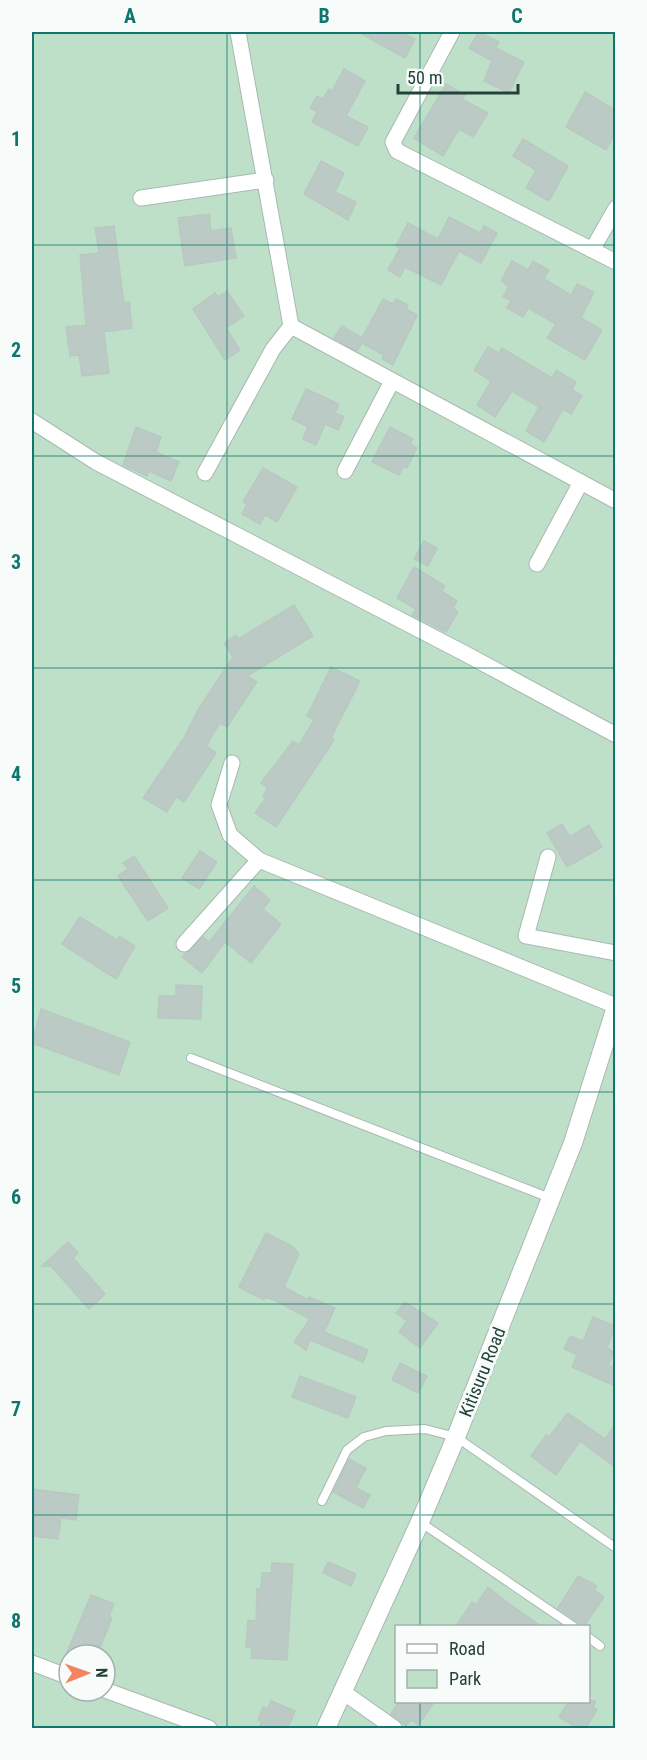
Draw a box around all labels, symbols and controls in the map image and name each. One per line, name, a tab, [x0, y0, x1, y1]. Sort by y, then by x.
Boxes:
text: A	[124, 4, 136, 28]
text: B	[318, 4, 330, 28]
text: C	[511, 4, 523, 28]
scale bar	[398, 57, 518, 95]
text: 50 m	[407, 67, 442, 88]
text: 1	[11, 127, 21, 151]
text: 2	[11, 338, 21, 362]
text: 3	[11, 550, 21, 574]
text: 4	[11, 762, 21, 786]
text: 5	[11, 974, 21, 998]
text: 6	[11, 1185, 21, 1209]
street label: Kitisuru Road	[455, 1324, 509, 1420]
text: 7	[11, 1397, 21, 1421]
text: 8	[11, 1609, 21, 1633]
legend	[395, 1625, 590, 1703]
text: Road	[449, 1638, 485, 1659]
north arrow	[57, 1643, 117, 1703]
text: N	[92, 1668, 111, 1678]
text: Park	[449, 1668, 481, 1689]

